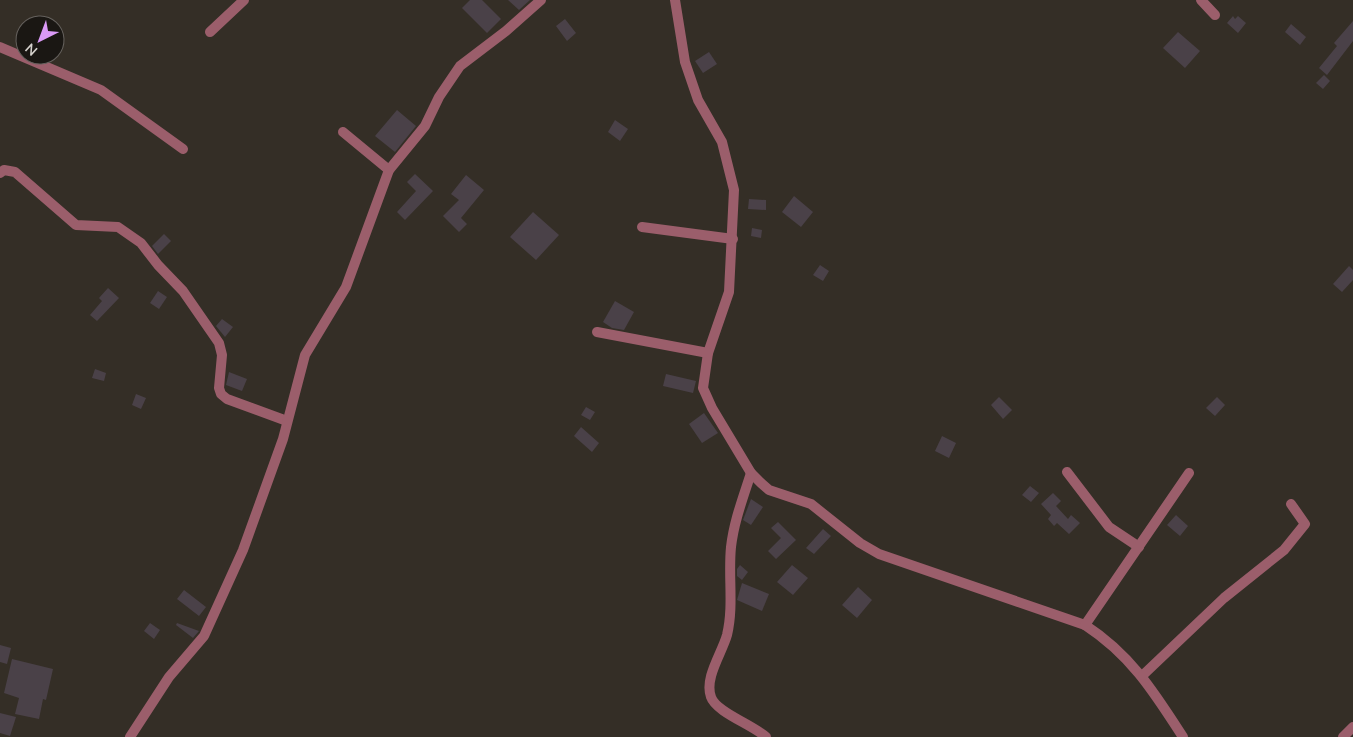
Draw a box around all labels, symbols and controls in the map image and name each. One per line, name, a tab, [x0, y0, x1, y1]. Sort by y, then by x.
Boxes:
north arrow	[15, 15, 65, 65]
text: N	[21, 39, 41, 60]

